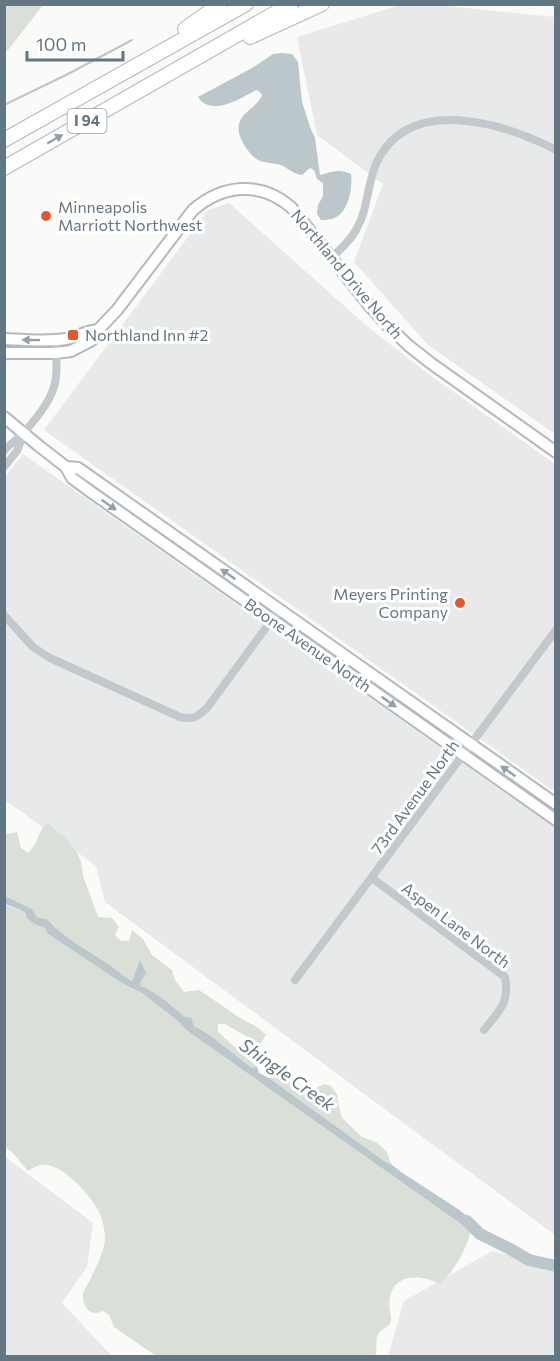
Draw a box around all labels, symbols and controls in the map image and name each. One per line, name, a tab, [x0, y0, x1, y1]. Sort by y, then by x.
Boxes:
scale bar	[27, 24, 123, 62]
text: 100 m	[36, 33, 86, 55]
road number: I 94	[68, 109, 106, 133]
one-way arrow	[47, 134, 64, 144]
place label: Minneapolis Marriott Northwest	[58, 197, 203, 234]
street label: Northland Drive North	[288, 205, 407, 342]
marker: Minneapolis Marriott Northwest	[39, 209, 53, 223]
place label: Northland Inn #2	[85, 325, 208, 344]
marker: Northland Inn #2	[66, 328, 80, 342]
one-way arrow	[21, 336, 40, 345]
one-way arrow	[101, 499, 117, 511]
one-way arrow	[220, 569, 236, 580]
place label: Meyers Printing Company	[333, 584, 448, 621]
street label: Boone Avenue North	[241, 594, 375, 695]
marker: Meyers Printing Company	[453, 596, 467, 610]
one-way arrow	[380, 696, 396, 708]
street label: 73rd Avenue North	[367, 736, 462, 857]
one-way arrow	[500, 765, 516, 777]
street label: Aspen Lane North	[399, 878, 514, 971]
water label: Shingle Creek	[236, 1033, 340, 1116]

